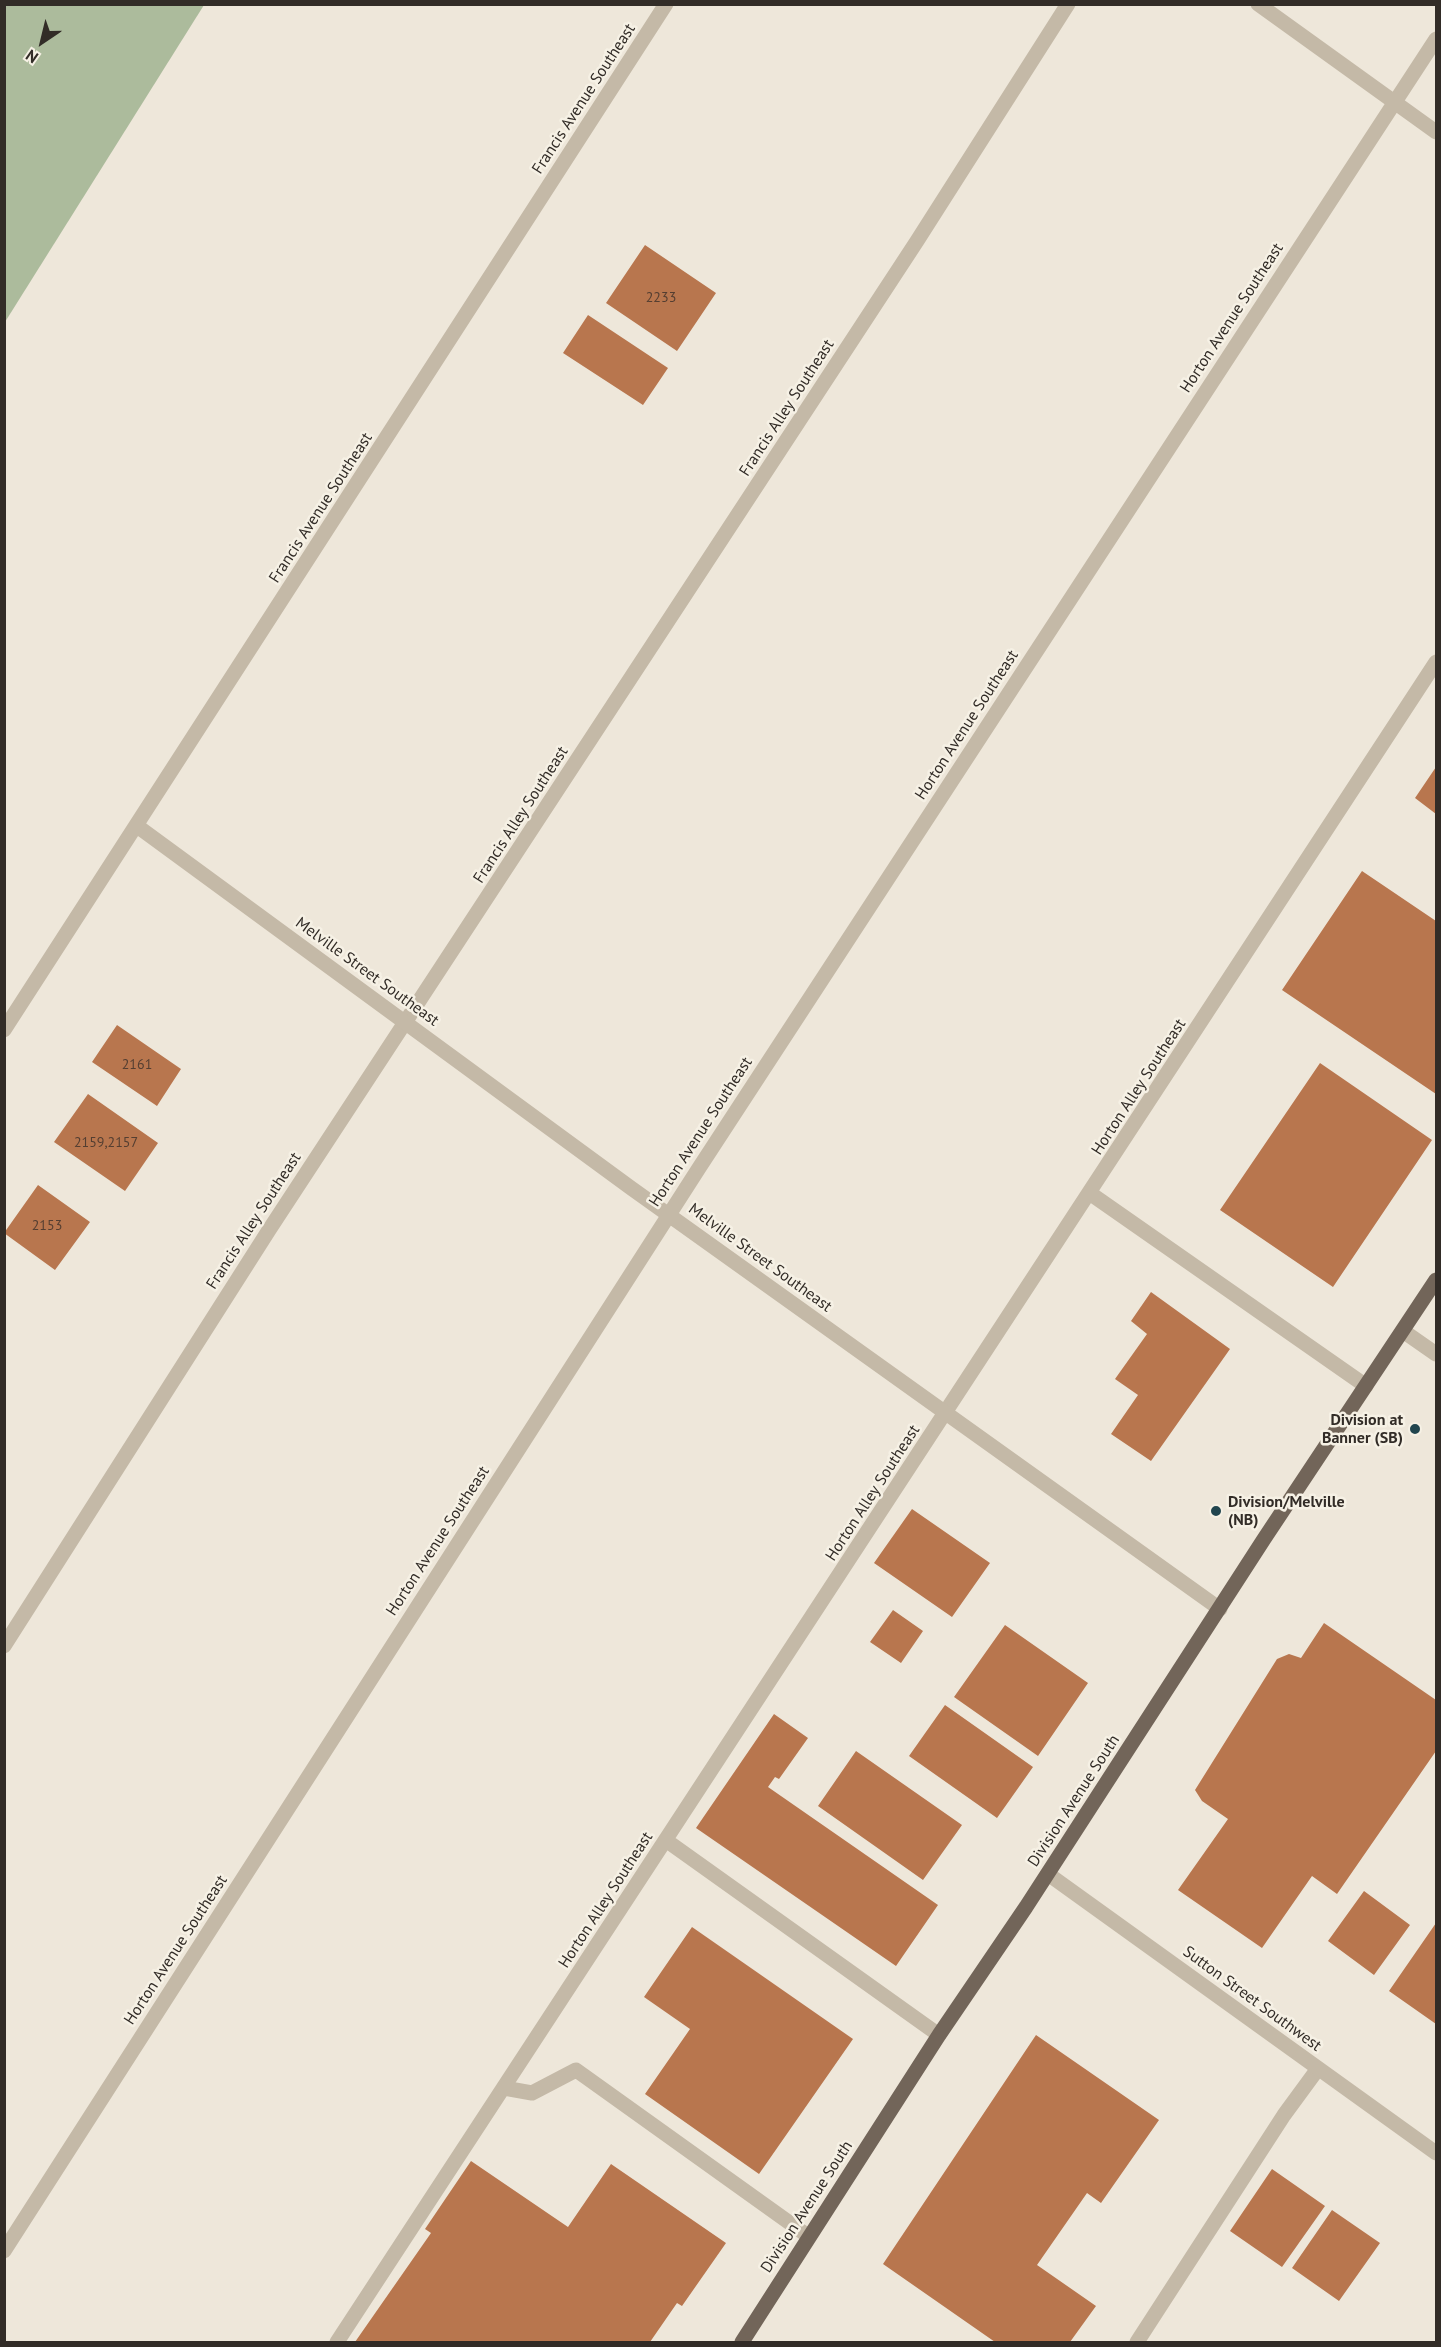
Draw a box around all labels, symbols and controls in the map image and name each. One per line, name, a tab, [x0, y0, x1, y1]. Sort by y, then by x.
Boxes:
north arrow	[12, 12, 72, 72]
street label: Francis Avenue Southeast	[528, 20, 640, 178]
text: N	[22, 46, 42, 68]
street label: Horton Avenue Southeast	[1176, 240, 1288, 396]
house number: 2233	[646, 290, 676, 306]
street label: Francis Alley Southeast	[736, 336, 838, 480]
street label: Francis Avenue Southeast	[265, 429, 377, 587]
street label: Horton Avenue Southeast	[911, 647, 1023, 803]
street label: Francis Alley Southeast	[470, 743, 572, 887]
street label: Melville Street Southeast	[292, 914, 442, 1030]
street label: Horton Alley Southeast	[1088, 1015, 1190, 1159]
street label: Horton Avenue Southeast	[645, 1054, 757, 1210]
house number: 2161	[122, 1057, 152, 1073]
house number: 2159,2157	[74, 1135, 138, 1151]
street label: Francis Alley Southeast	[203, 1149, 305, 1293]
street label: Melville Street Southeast	[685, 1200, 835, 1316]
house number: 2153	[32, 1218, 62, 1234]
place label: Division at Banner (SB)	[1322, 1410, 1403, 1448]
street label: Horton Alley Southeast	[822, 1421, 924, 1565]
marker: Division at Banner (SB)	[1408, 1422, 1422, 1436]
street label: Horton Avenue Southeast	[382, 1463, 494, 1619]
place label: Division/Melville (NB)	[1228, 1492, 1345, 1530]
marker: Division/Melville (NB)	[1209, 1504, 1223, 1518]
street label: Division Avenue South	[1024, 1731, 1124, 1871]
street label: Horton Alley Southeast	[555, 1828, 657, 1972]
street label: Horton Avenue Southeast	[120, 1872, 232, 2028]
street label: Sutton Street Southwest	[1179, 1942, 1325, 2056]
street label: Division Avenue South	[757, 2137, 857, 2277]

